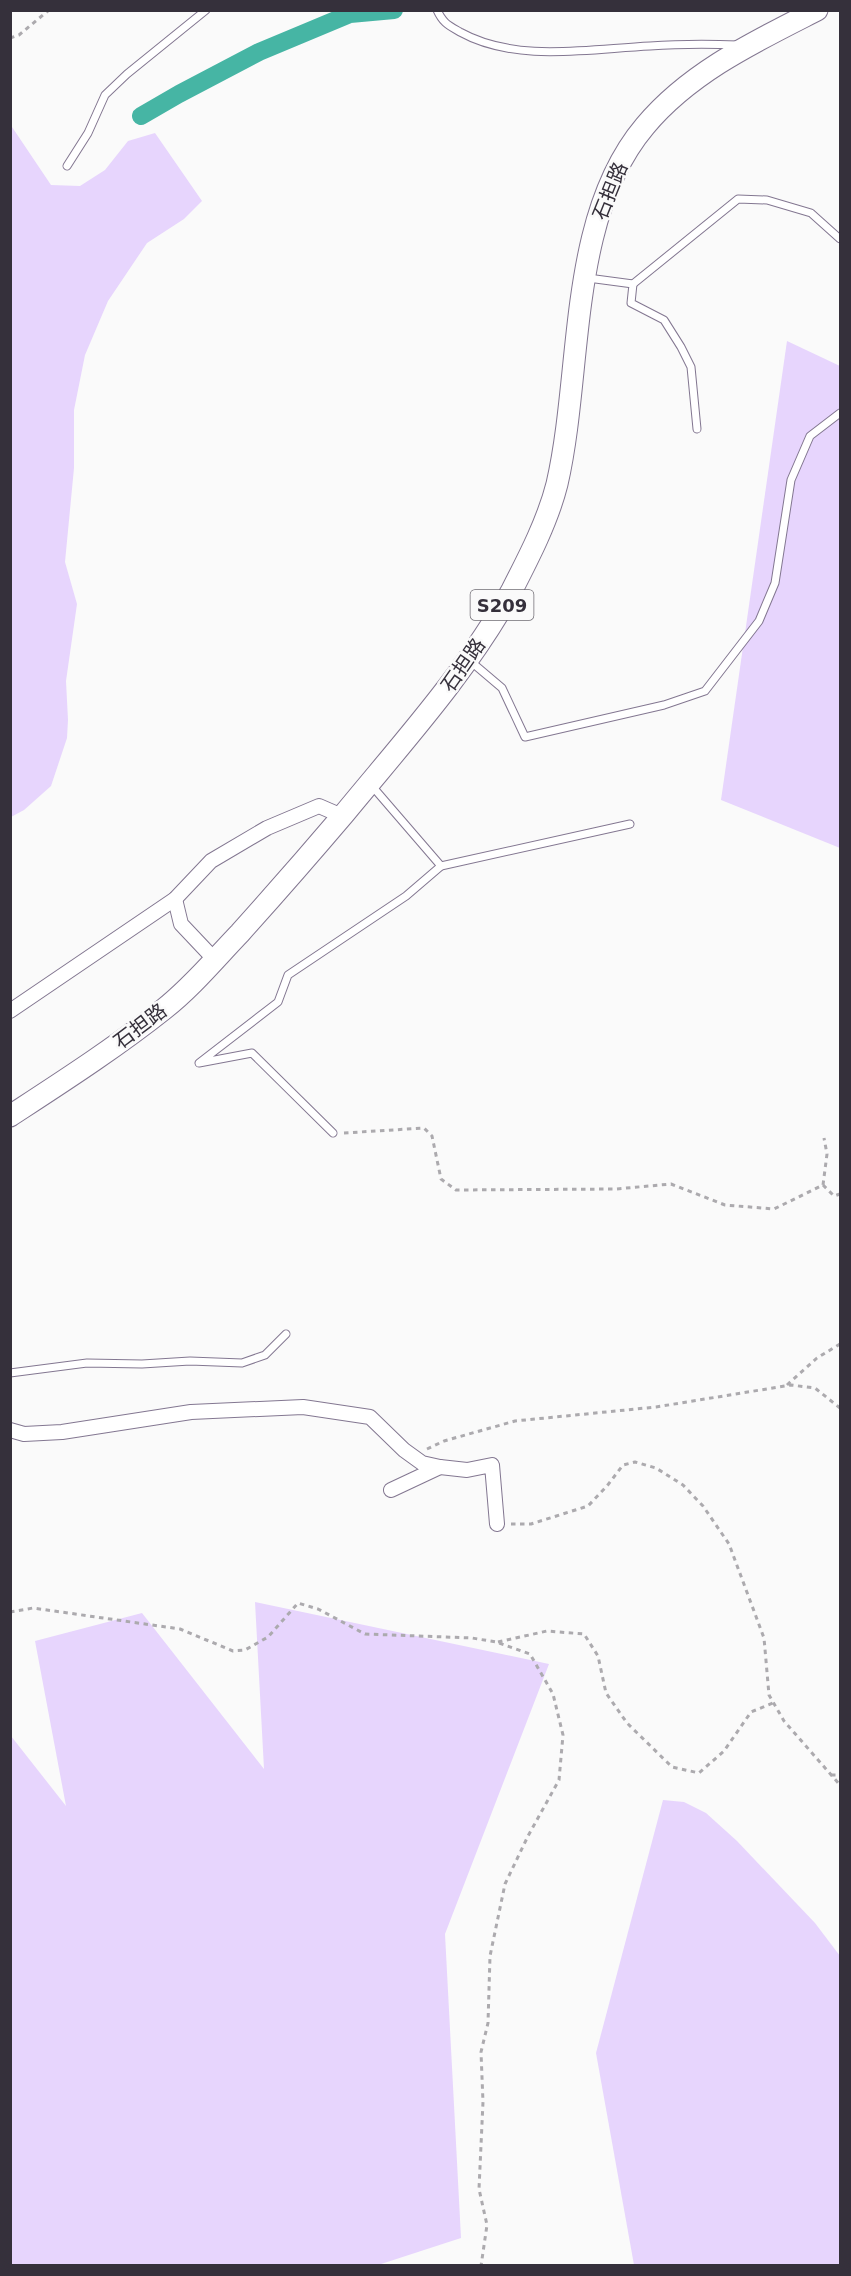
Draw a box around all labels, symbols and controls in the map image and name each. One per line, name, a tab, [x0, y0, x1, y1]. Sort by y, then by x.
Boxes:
street label: 石担路	[588, 159, 632, 223]
road number: S209	[470, 590, 534, 620]
street label: 石担路	[436, 634, 490, 696]
street label: 石担路	[109, 998, 171, 1054]

